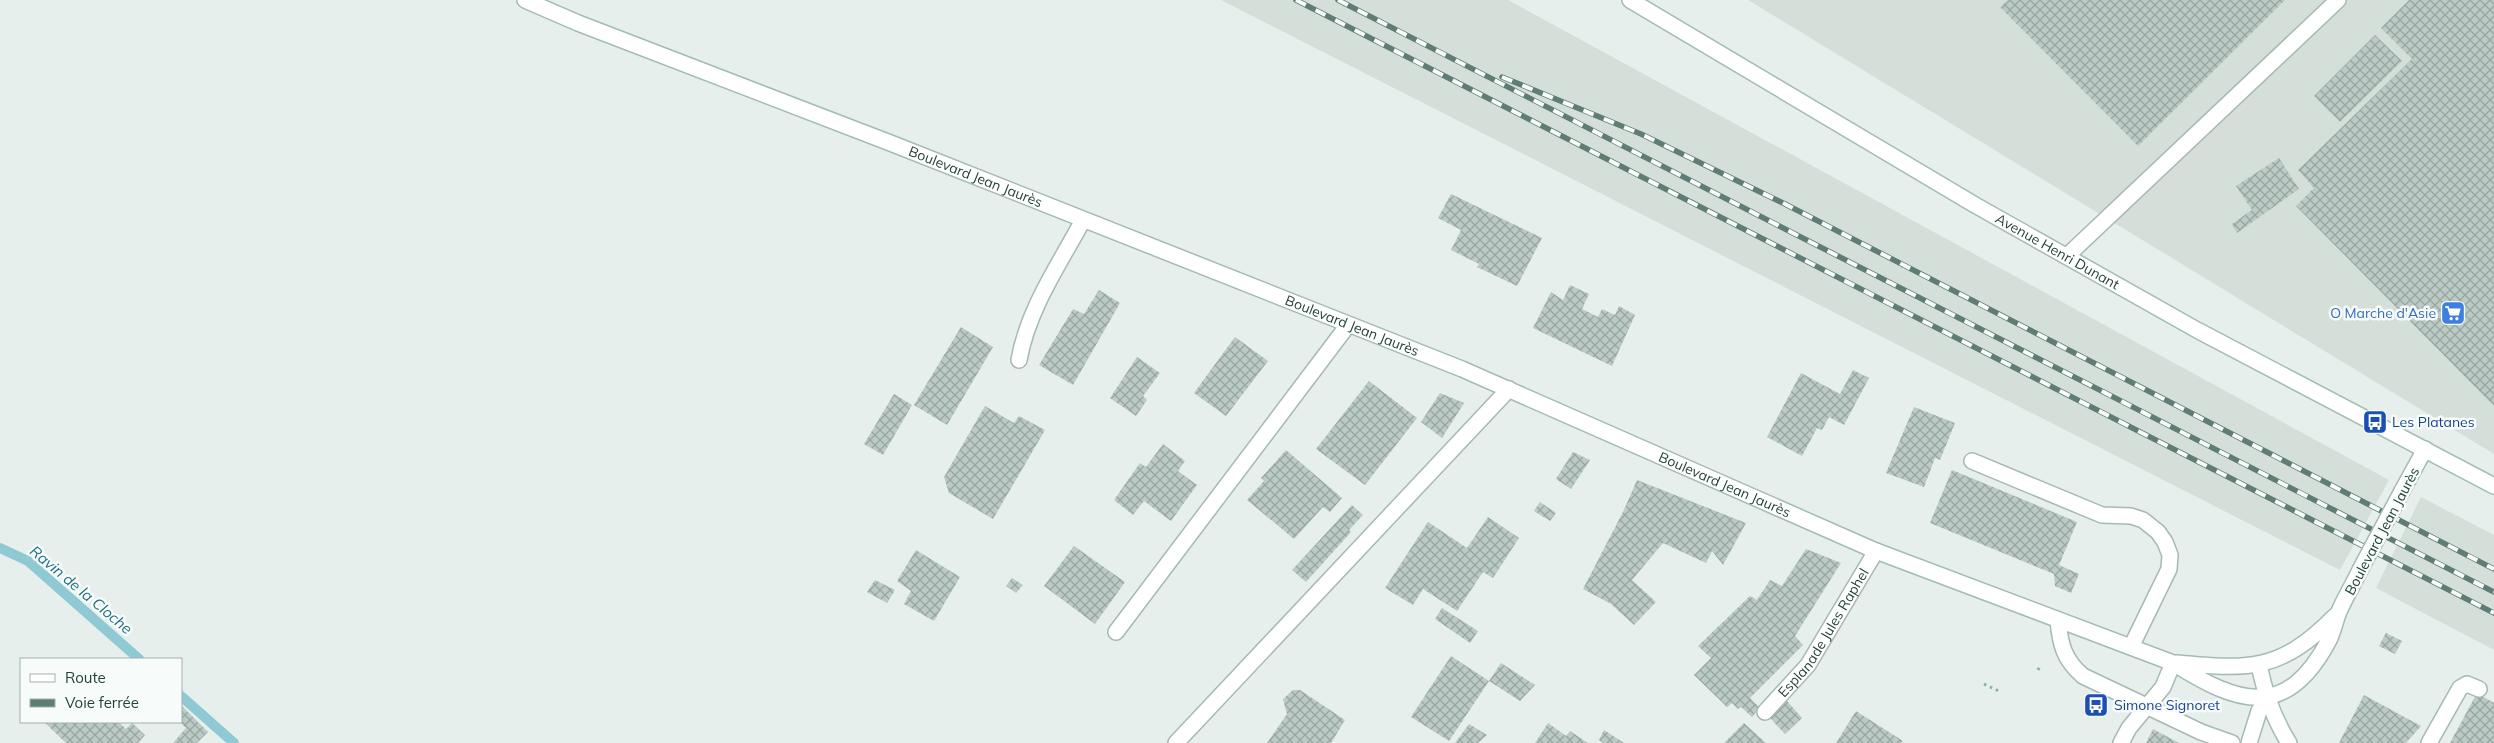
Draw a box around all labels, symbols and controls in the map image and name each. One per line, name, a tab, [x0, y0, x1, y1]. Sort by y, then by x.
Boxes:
street label: Boulevard Jean Jaurès	[906, 142, 1045, 211]
street label: Avenue Henri Dunant	[1992, 209, 2123, 294]
street label: Boulevard Jean Jaurès	[1283, 291, 1422, 360]
supermarket icon: O Marche d'Asie	[2440, 300, 2466, 326]
place label: O Marche d'Asie	[2330, 304, 2436, 322]
bus stop icon: Les Platanes	[2362, 409, 2388, 435]
place label: Les Platanes	[2392, 413, 2475, 431]
street label: Boulevard Jean Jaurès	[1656, 448, 1794, 521]
street label: Boulevard Jean Jaurès	[2341, 464, 2423, 598]
water label: Ravin de la Cloche	[26, 541, 136, 638]
street label: Esplanade Jules Raphel	[1774, 565, 1873, 701]
legend	[20, 658, 182, 723]
text: Route	[65, 668, 106, 687]
bus stop icon: Simone Signoret	[2083, 692, 2109, 718]
text: Voie ferrée	[65, 693, 139, 712]
place label: Simone Signoret	[2114, 696, 2220, 714]

